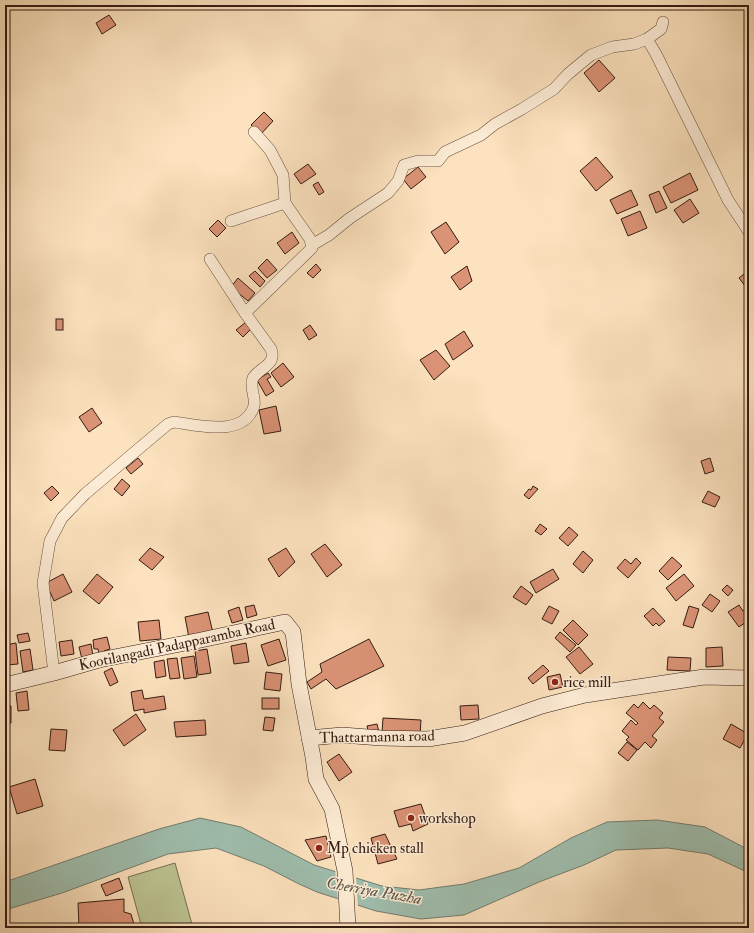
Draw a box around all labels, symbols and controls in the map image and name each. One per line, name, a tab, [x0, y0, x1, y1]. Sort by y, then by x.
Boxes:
street label: Kootilangadi Padapparamba Road	[77, 615, 278, 676]
place label: rice mill	[563, 673, 611, 692]
marker: rice mill	[550, 677, 560, 687]
street label: Thattarmanna road	[319, 726, 436, 748]
place label: workshop	[419, 809, 476, 829]
marker: workshop	[406, 813, 416, 823]
place label: Mp chicken stall	[327, 839, 424, 859]
marker: Mp chicken stall	[314, 843, 324, 853]
water label: Cherriya Puzha	[325, 873, 423, 909]

